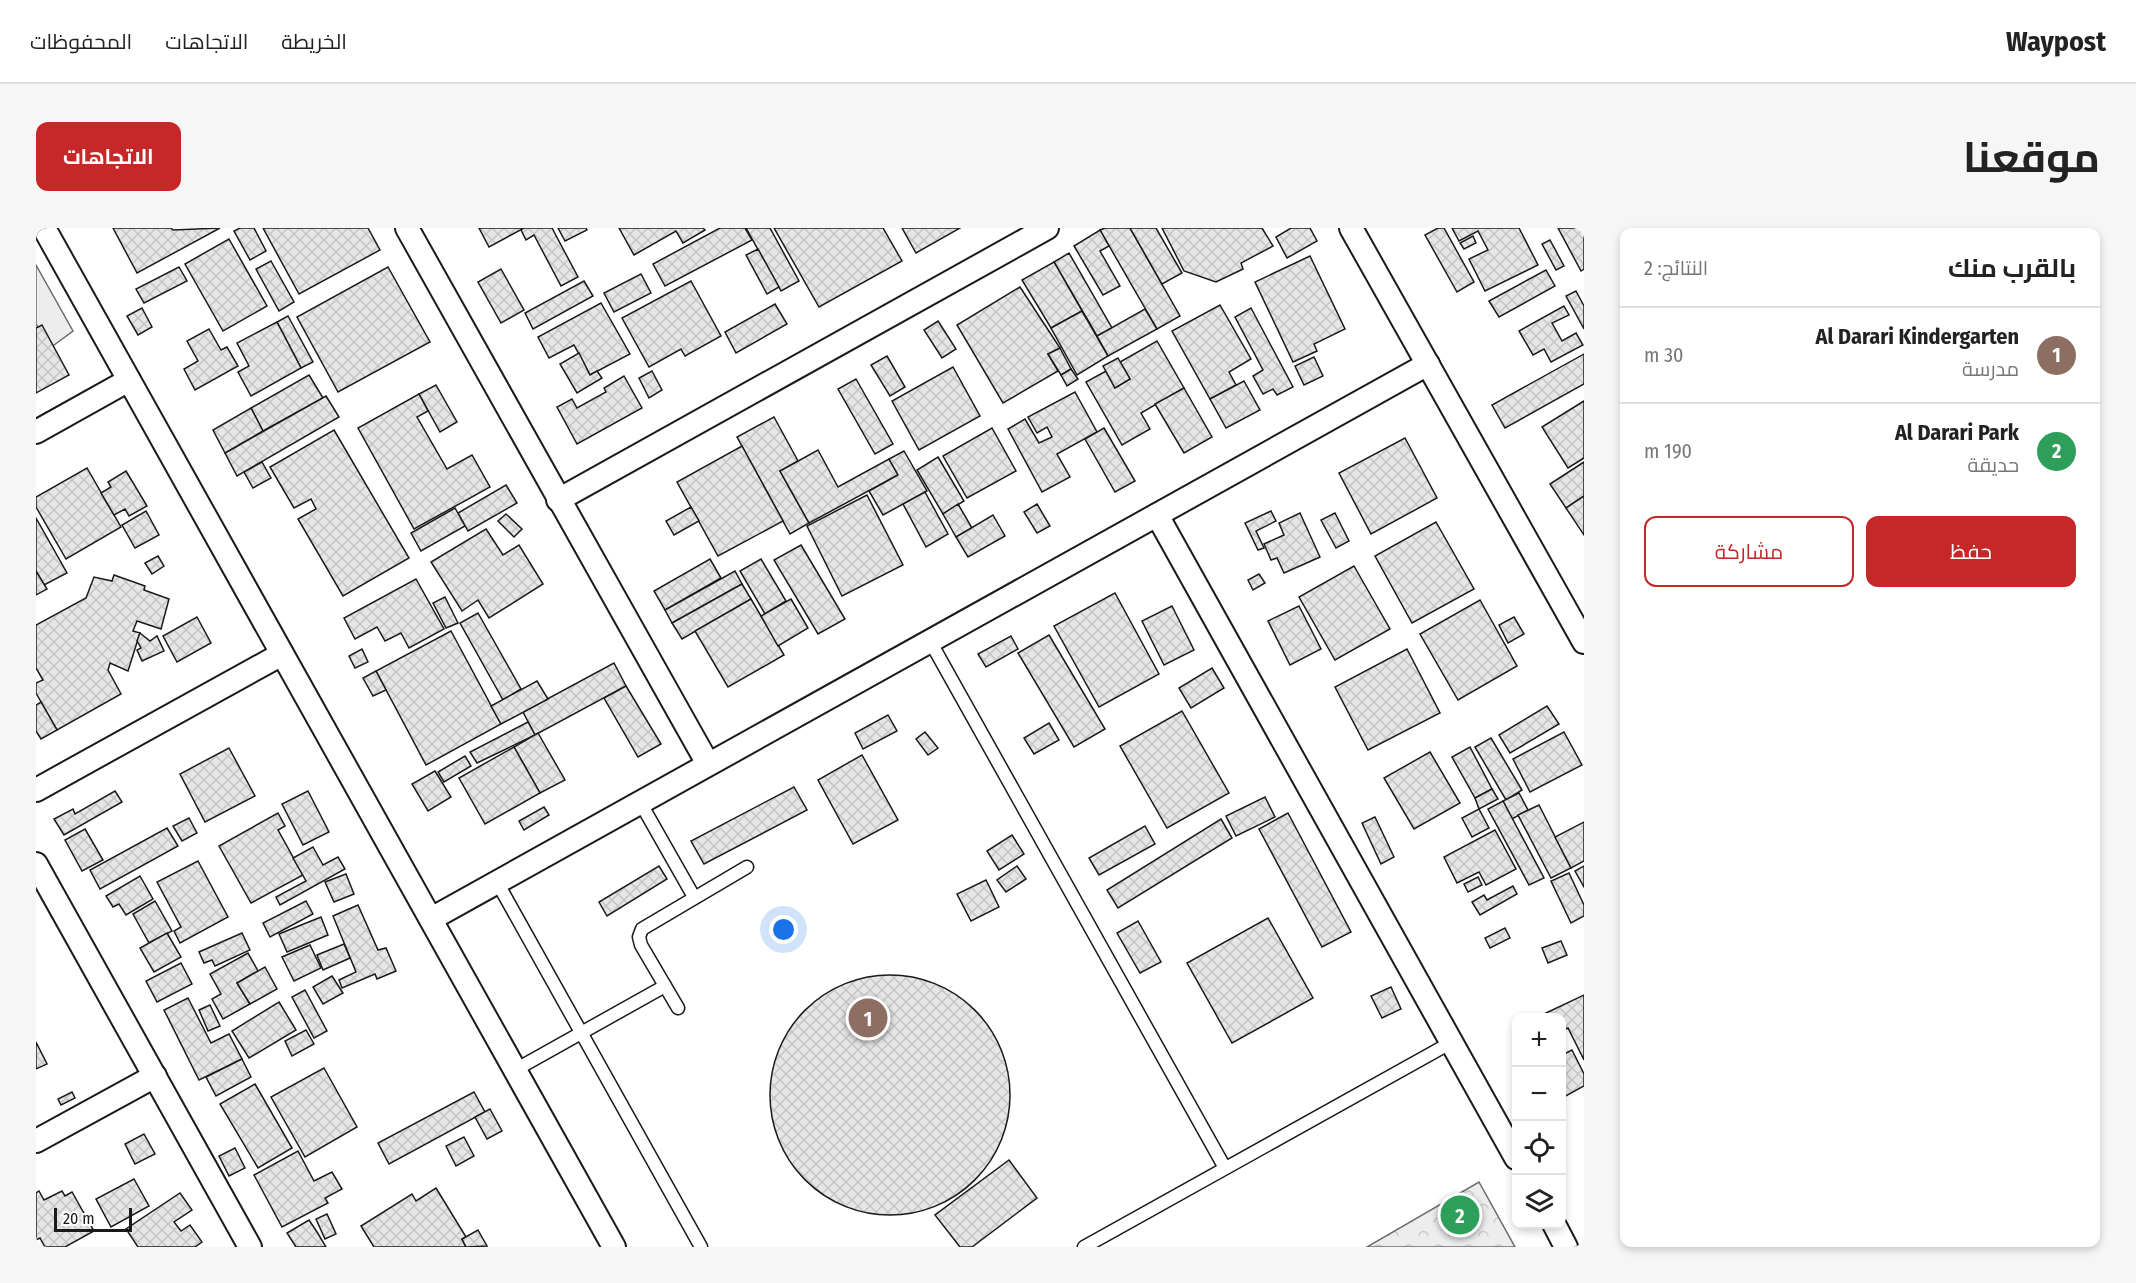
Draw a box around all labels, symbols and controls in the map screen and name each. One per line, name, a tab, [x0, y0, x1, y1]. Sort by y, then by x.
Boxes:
text: Waypost	[2006, 25, 2106, 58]
text: المحفوظات	[30, 29, 132, 55]
text: الاتجاهات	[165, 29, 248, 55]
text: الخريطة	[281, 29, 347, 55]
button: الاتجاهات	[36, 122, 181, 191]
text: موقعنا	[1963, 133, 2100, 183]
text: بالقرب منك	[1948, 253, 2076, 284]
text: النتائج: 2	[1644, 256, 1708, 280]
text: Al Darari Kindergarten	[1816, 323, 2019, 350]
text: 30 m	[1644, 343, 1684, 367]
text: 1	[2052, 343, 2061, 367]
text: مدرسة	[1962, 357, 2019, 381]
text: Al Darari Park	[1895, 419, 2019, 446]
text: 190 m	[1644, 439, 1692, 463]
text: 2	[2052, 439, 2061, 463]
text: حديقة	[1968, 453, 2019, 477]
button: مشاركة	[1644, 516, 1854, 587]
button: حفظ	[1866, 516, 2076, 587]
your location	[769, 915, 798, 944]
pin: 1	[848, 996, 888, 1040]
map controls	[1512, 1013, 1566, 1229]
button: +	[1512, 1013, 1566, 1067]
button: −	[1512, 1067, 1566, 1121]
button: locate	[1512, 1121, 1566, 1175]
button: layers	[1512, 1175, 1566, 1229]
pin: 2	[1440, 1192, 1480, 1238]
scale bar	[54, 1205, 132, 1232]
text: 20 m	[63, 1209, 94, 1228]

